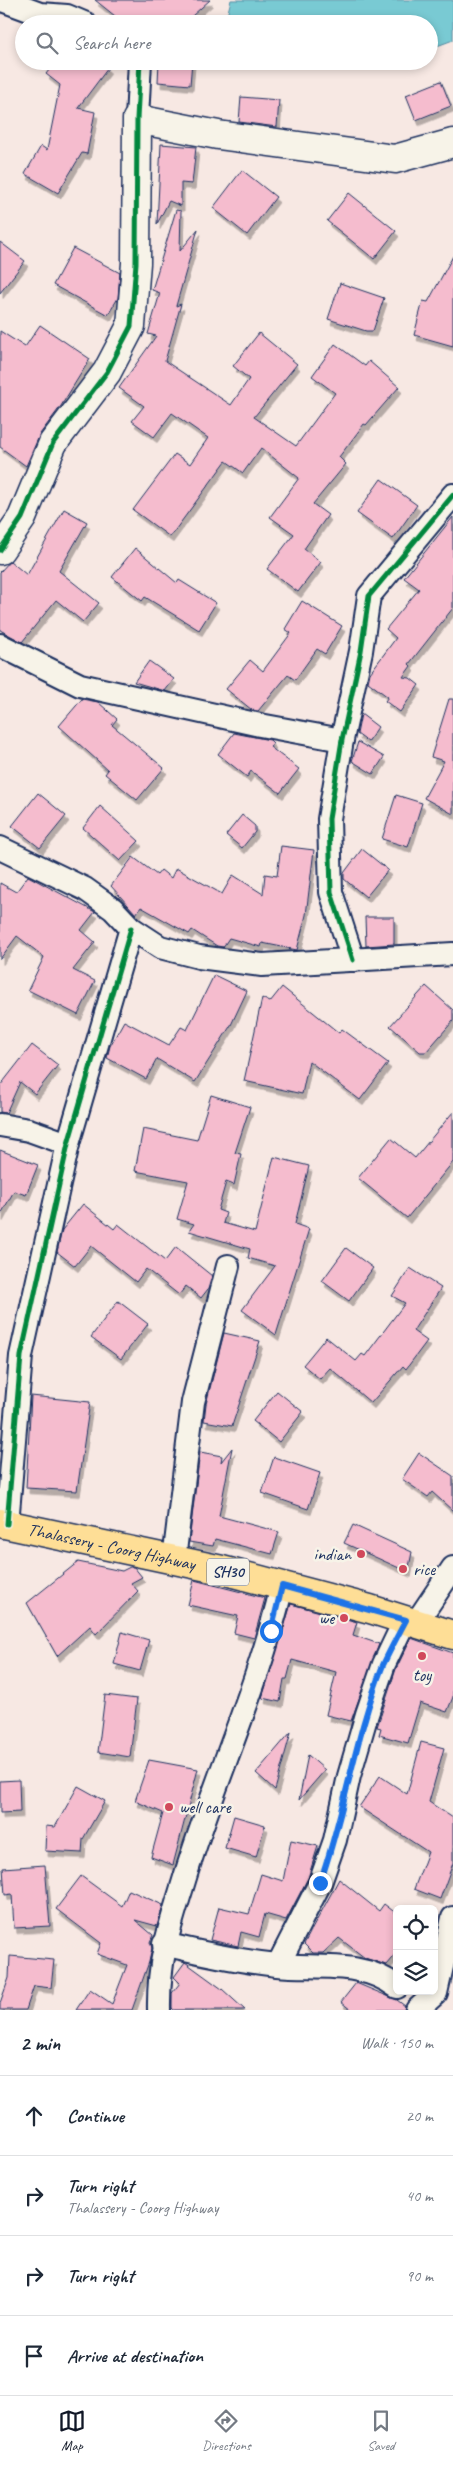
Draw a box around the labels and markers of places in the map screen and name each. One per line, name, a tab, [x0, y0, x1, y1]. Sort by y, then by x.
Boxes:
place label: indian	[314, 1543, 352, 1565]
marker: indian	[355, 1548, 367, 1560]
place label: rice	[413, 1558, 436, 1580]
marker: rice	[397, 1563, 409, 1575]
place label: we	[319, 1607, 335, 1629]
marker: we	[338, 1612, 350, 1624]
marker: toy	[416, 1650, 428, 1662]
place label: toy	[413, 1664, 433, 1686]
place label: well care	[179, 1796, 232, 1818]
marker: well care	[163, 1801, 175, 1813]

